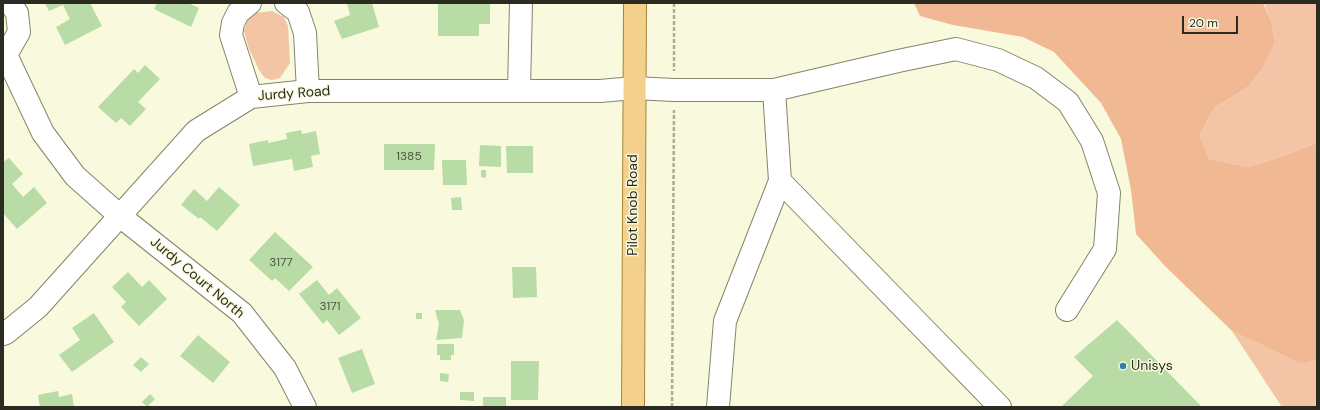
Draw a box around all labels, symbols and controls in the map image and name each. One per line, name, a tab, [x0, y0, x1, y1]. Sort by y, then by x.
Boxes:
scale bar	[1184, 8, 1240, 34]
text: 20 m	[1189, 15, 1218, 31]
street label: Jurdy Road	[257, 83, 331, 105]
house number: 1385	[396, 150, 422, 164]
street label: Pilot Knob Road	[625, 154, 641, 256]
street label: Jurdy Court North	[147, 234, 247, 322]
house number: 3177	[269, 256, 293, 270]
house number: 3171	[320, 300, 340, 314]
place label: Unisys	[1131, 358, 1173, 374]
marker: Unisys	[1118, 361, 1128, 371]

